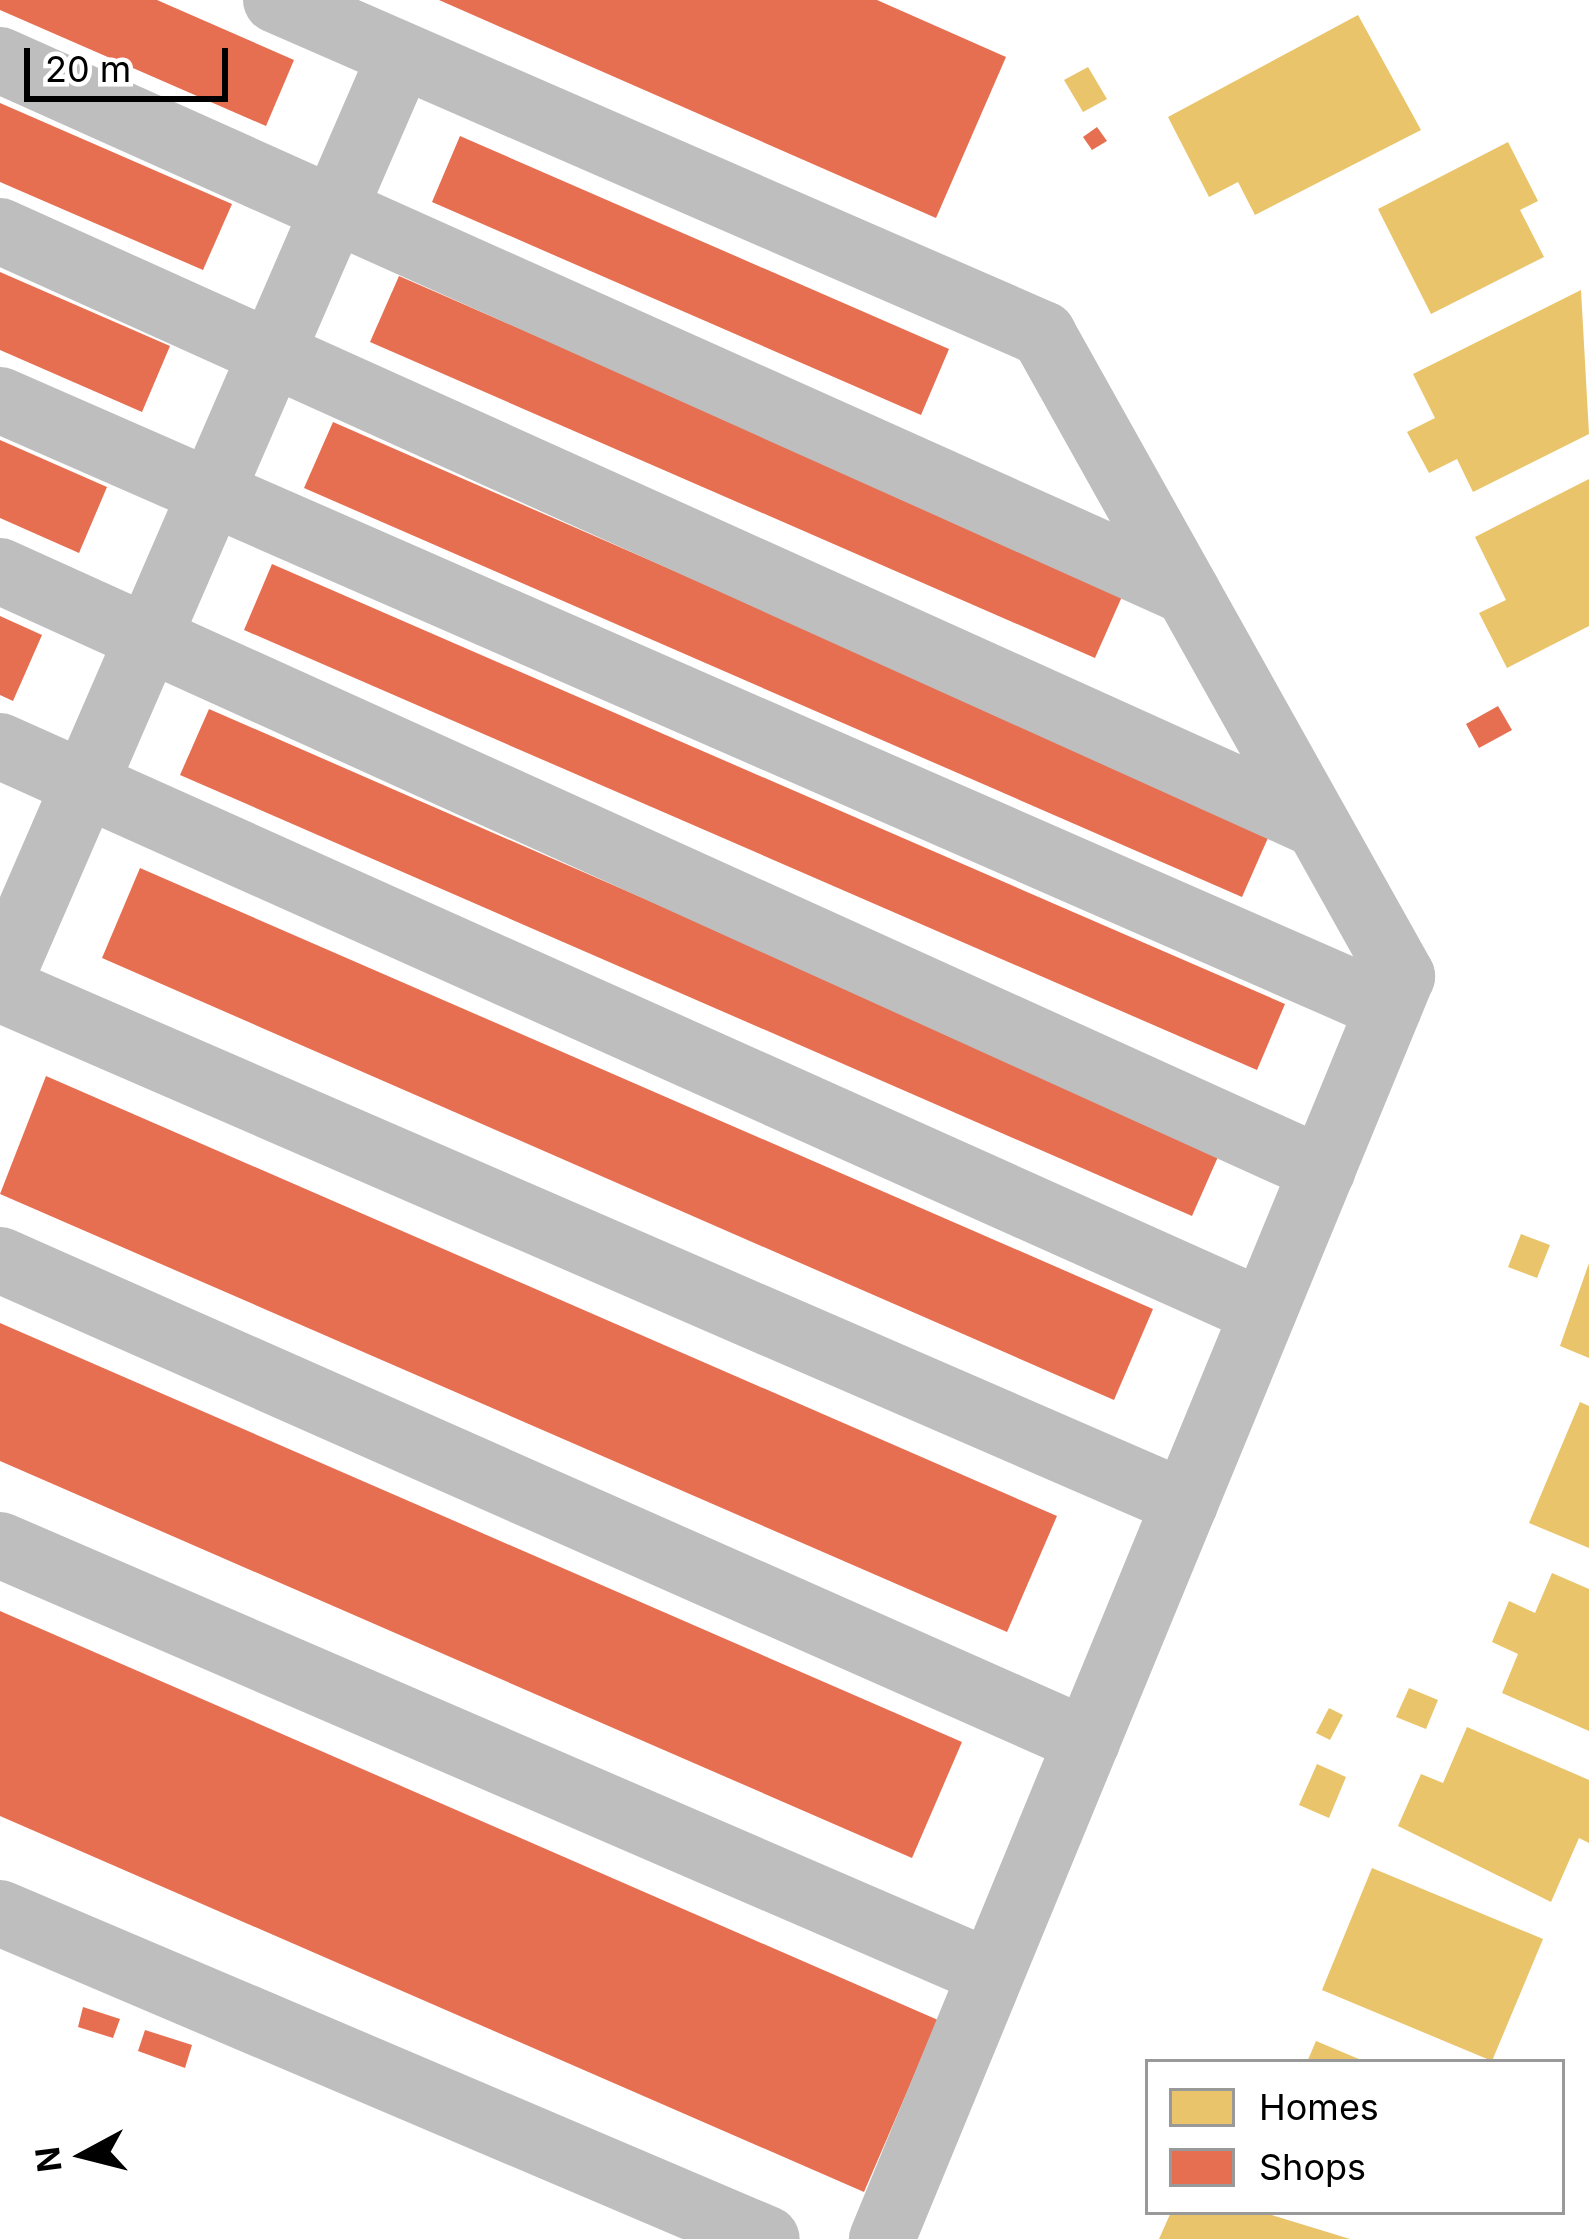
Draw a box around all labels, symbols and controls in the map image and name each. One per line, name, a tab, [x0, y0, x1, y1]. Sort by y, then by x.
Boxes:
scale bar	[30, 24, 234, 98]
text: 20 m	[45, 47, 131, 91]
legend	[1145, 2059, 1565, 2215]
text: Homes	[1259, 2085, 1379, 2129]
north arrow	[24, 2095, 144, 2215]
text: N	[27, 2144, 70, 2174]
text: Shops	[1259, 2145, 1366, 2189]

